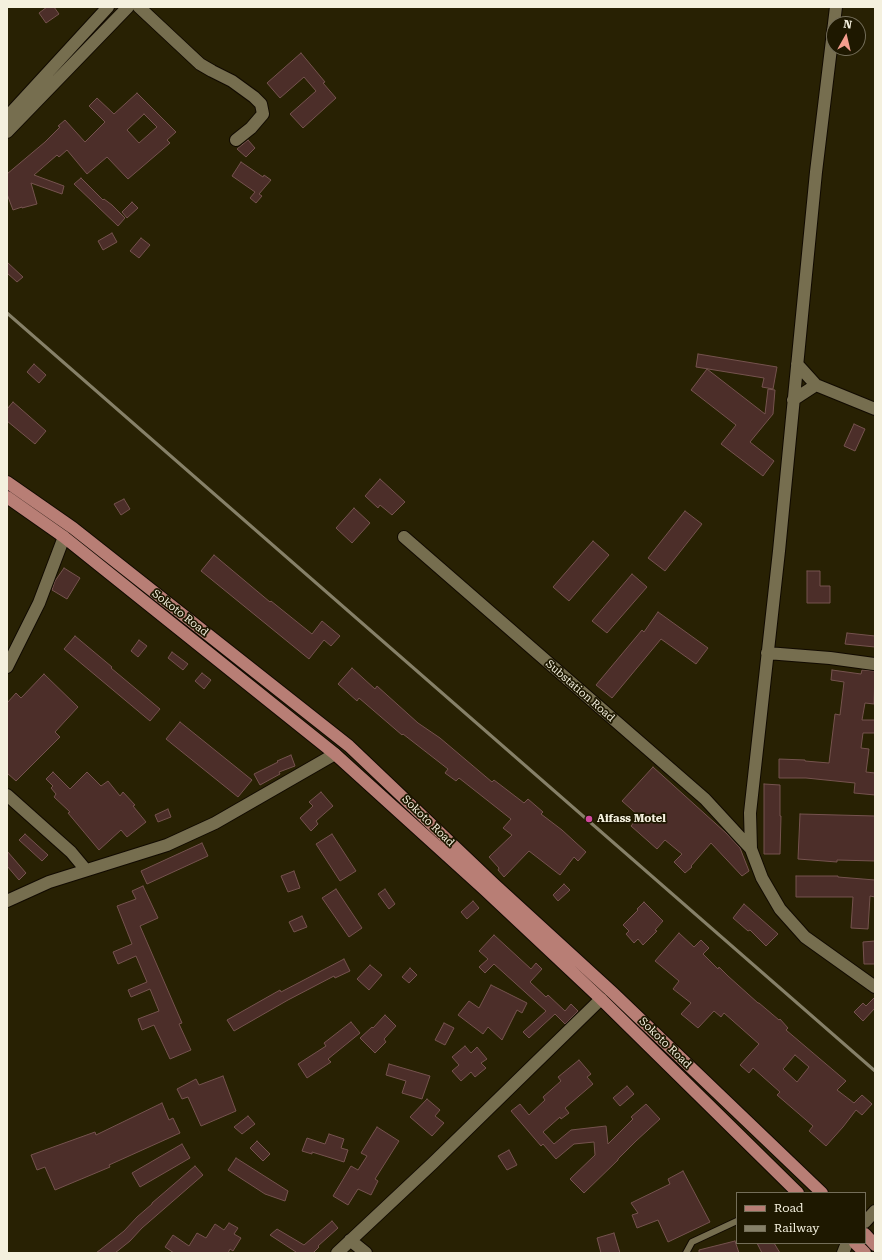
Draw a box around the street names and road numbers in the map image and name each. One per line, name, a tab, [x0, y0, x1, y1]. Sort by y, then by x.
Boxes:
street label: Sokoto Road	[149, 587, 211, 639]
street label: Substation Road	[543, 657, 617, 725]
street label: Sokoto Road	[399, 793, 457, 849]
street label: Sokoto Road	[636, 1015, 694, 1071]

